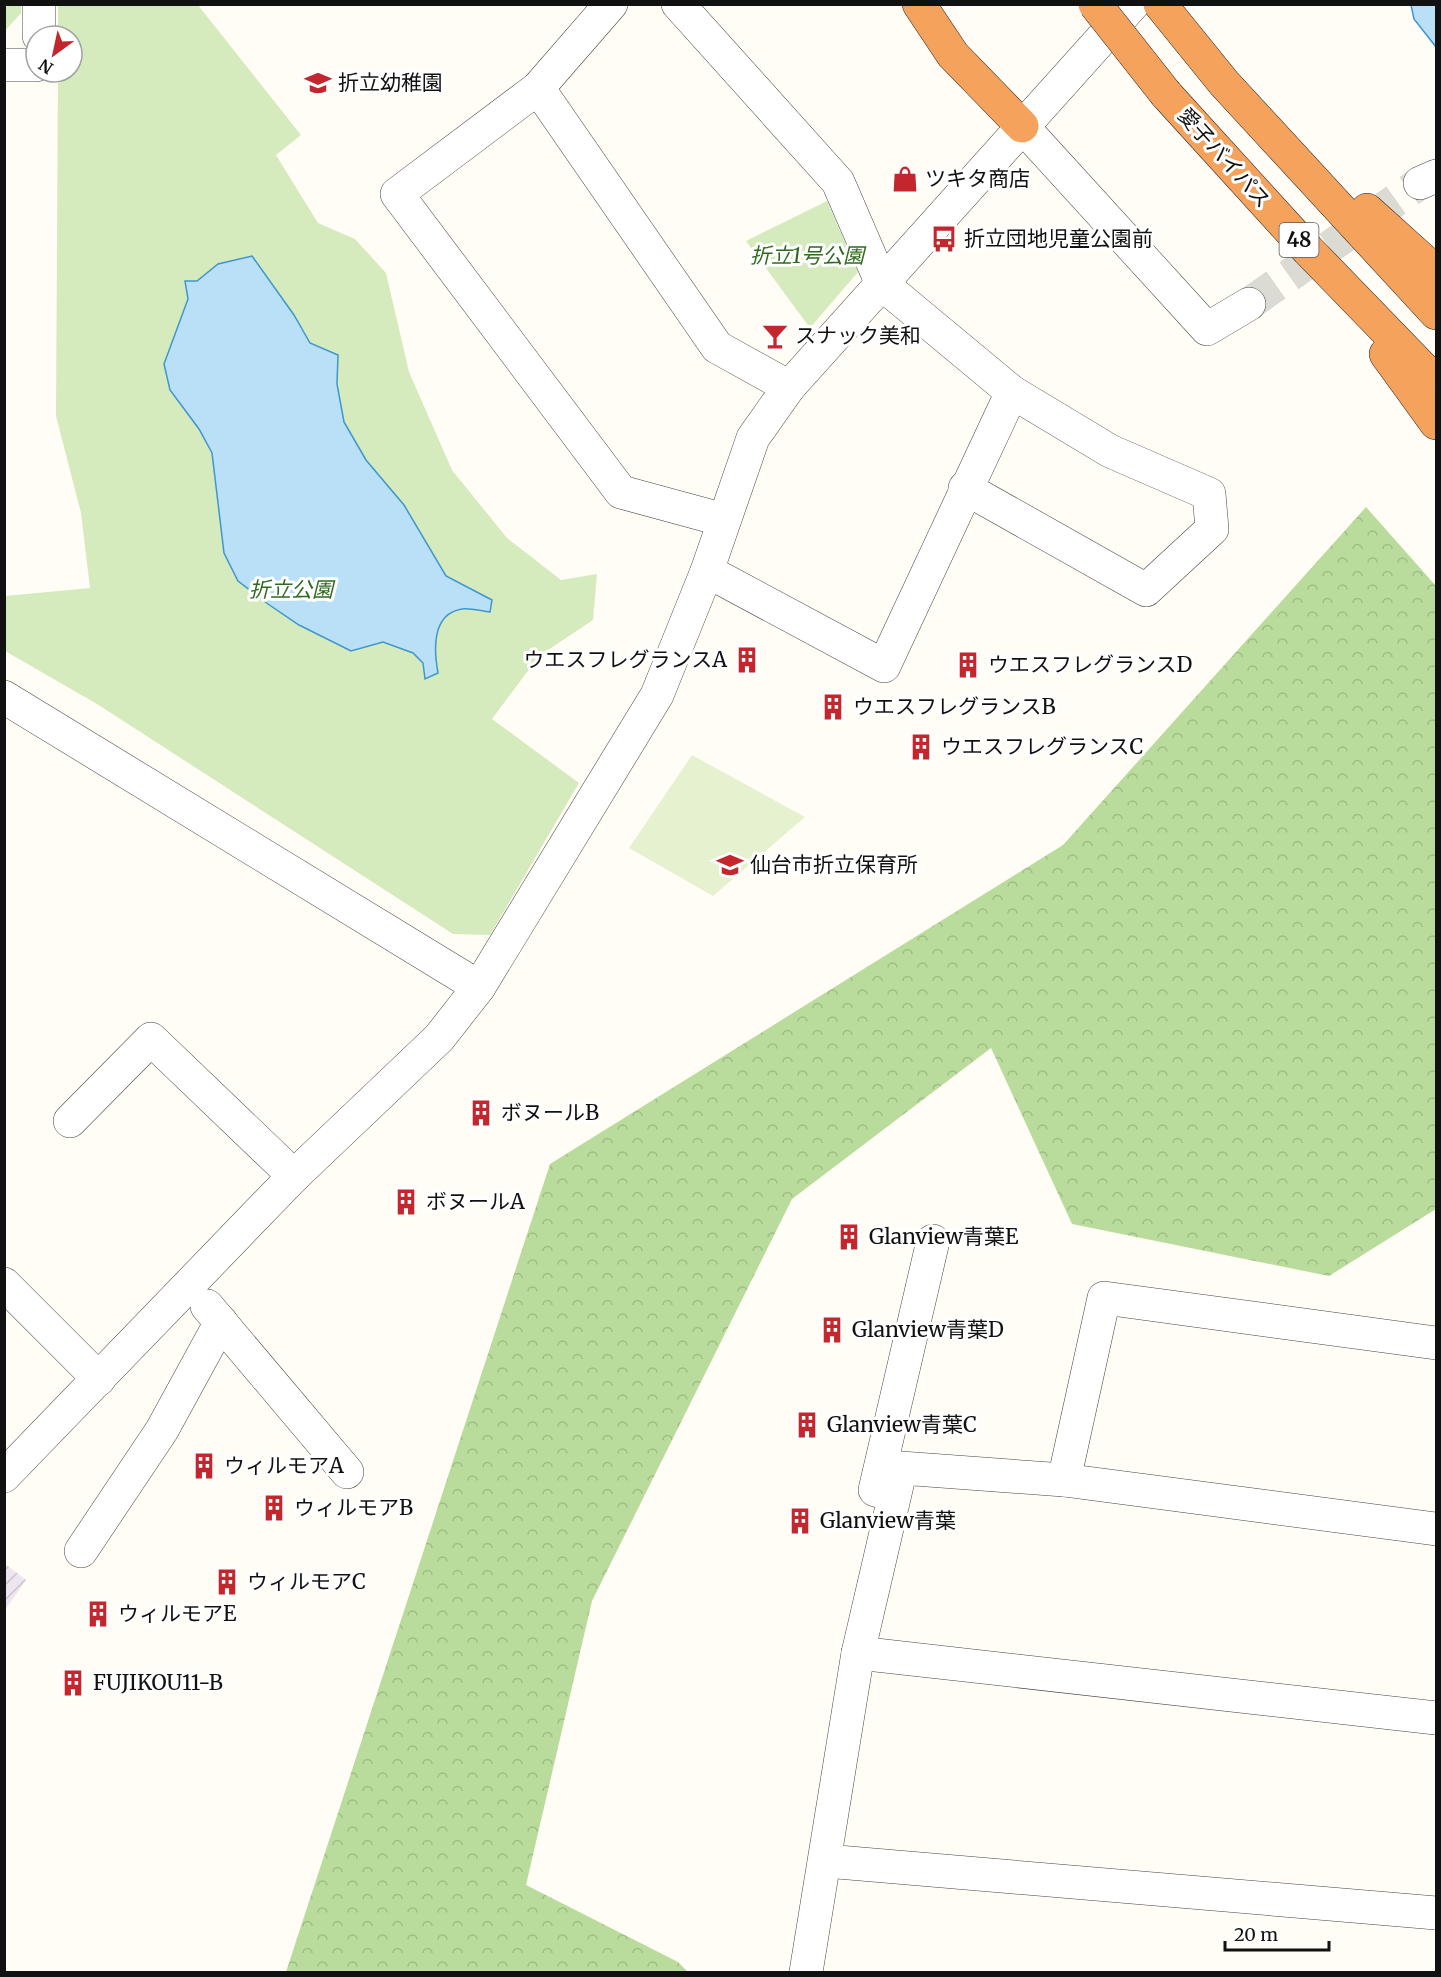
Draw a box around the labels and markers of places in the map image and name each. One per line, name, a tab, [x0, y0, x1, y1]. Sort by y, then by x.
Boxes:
school or university icon: 折立幼稚園	[303, 68, 333, 98]
place label: 折立幼稚園	[338, 69, 443, 96]
shop icon: ツキタ商店	[890, 164, 920, 194]
place label: ツキタ商店	[925, 165, 1030, 192]
bus stop icon: 折立団地児童公園前	[929, 224, 959, 254]
place label: 折立団地児童公園前	[964, 225, 1153, 252]
bar icon: スナック美和	[760, 321, 790, 351]
place label: スナック美和	[795, 322, 921, 349]
building icon: ウエスフレグランスA	[732, 645, 762, 675]
place label: ウエスフレグランスA	[524, 646, 727, 673]
building icon: ウエスフレグランスD	[953, 650, 983, 680]
place label: ウエスフレグランスD	[988, 651, 1193, 678]
building icon: ウエスフレグランスB	[818, 692, 848, 722]
place label: ウエスフレグランスB	[853, 693, 1056, 720]
building icon: ウエスフレグランスC	[906, 732, 936, 762]
place label: ウエスフレグランスC	[941, 733, 1143, 760]
school or university icon: 仙台市折立保育所	[715, 850, 745, 880]
place label: 仙台市折立保育所	[750, 851, 918, 878]
building icon: ボヌールB	[466, 1098, 496, 1128]
place label: ボヌールB	[501, 1099, 599, 1126]
building icon: ボヌールA	[391, 1187, 421, 1217]
place label: ボヌールA	[426, 1188, 525, 1215]
building icon: Glanview青葉E	[834, 1222, 864, 1252]
place label: Glanview青葉E	[869, 1223, 1019, 1250]
building icon: Glanview青葉D	[817, 1315, 847, 1345]
place label: Glanview青葉D	[852, 1316, 1004, 1343]
building icon: Glanview青葉C	[792, 1410, 822, 1440]
place label: Glanview青葉C	[827, 1411, 977, 1438]
building icon: ウィルモアA	[189, 1451, 219, 1481]
place label: ウィルモアA	[224, 1452, 344, 1479]
building icon: ウィルモアB	[259, 1493, 289, 1523]
place label: ウィルモアB	[294, 1494, 413, 1521]
building icon: Glanview青葉	[785, 1506, 815, 1536]
place label: Glanview青葉	[820, 1507, 956, 1534]
building icon: ウィルモアC	[212, 1567, 242, 1597]
place label: ウィルモアC	[247, 1568, 366, 1595]
building icon: ウィルモアE	[83, 1599, 113, 1629]
place label: ウィルモアE	[118, 1600, 237, 1627]
building icon: FUJIKOU11-B	[58, 1668, 88, 1698]
place label: FUJIKOU11-B	[93, 1669, 223, 1696]

